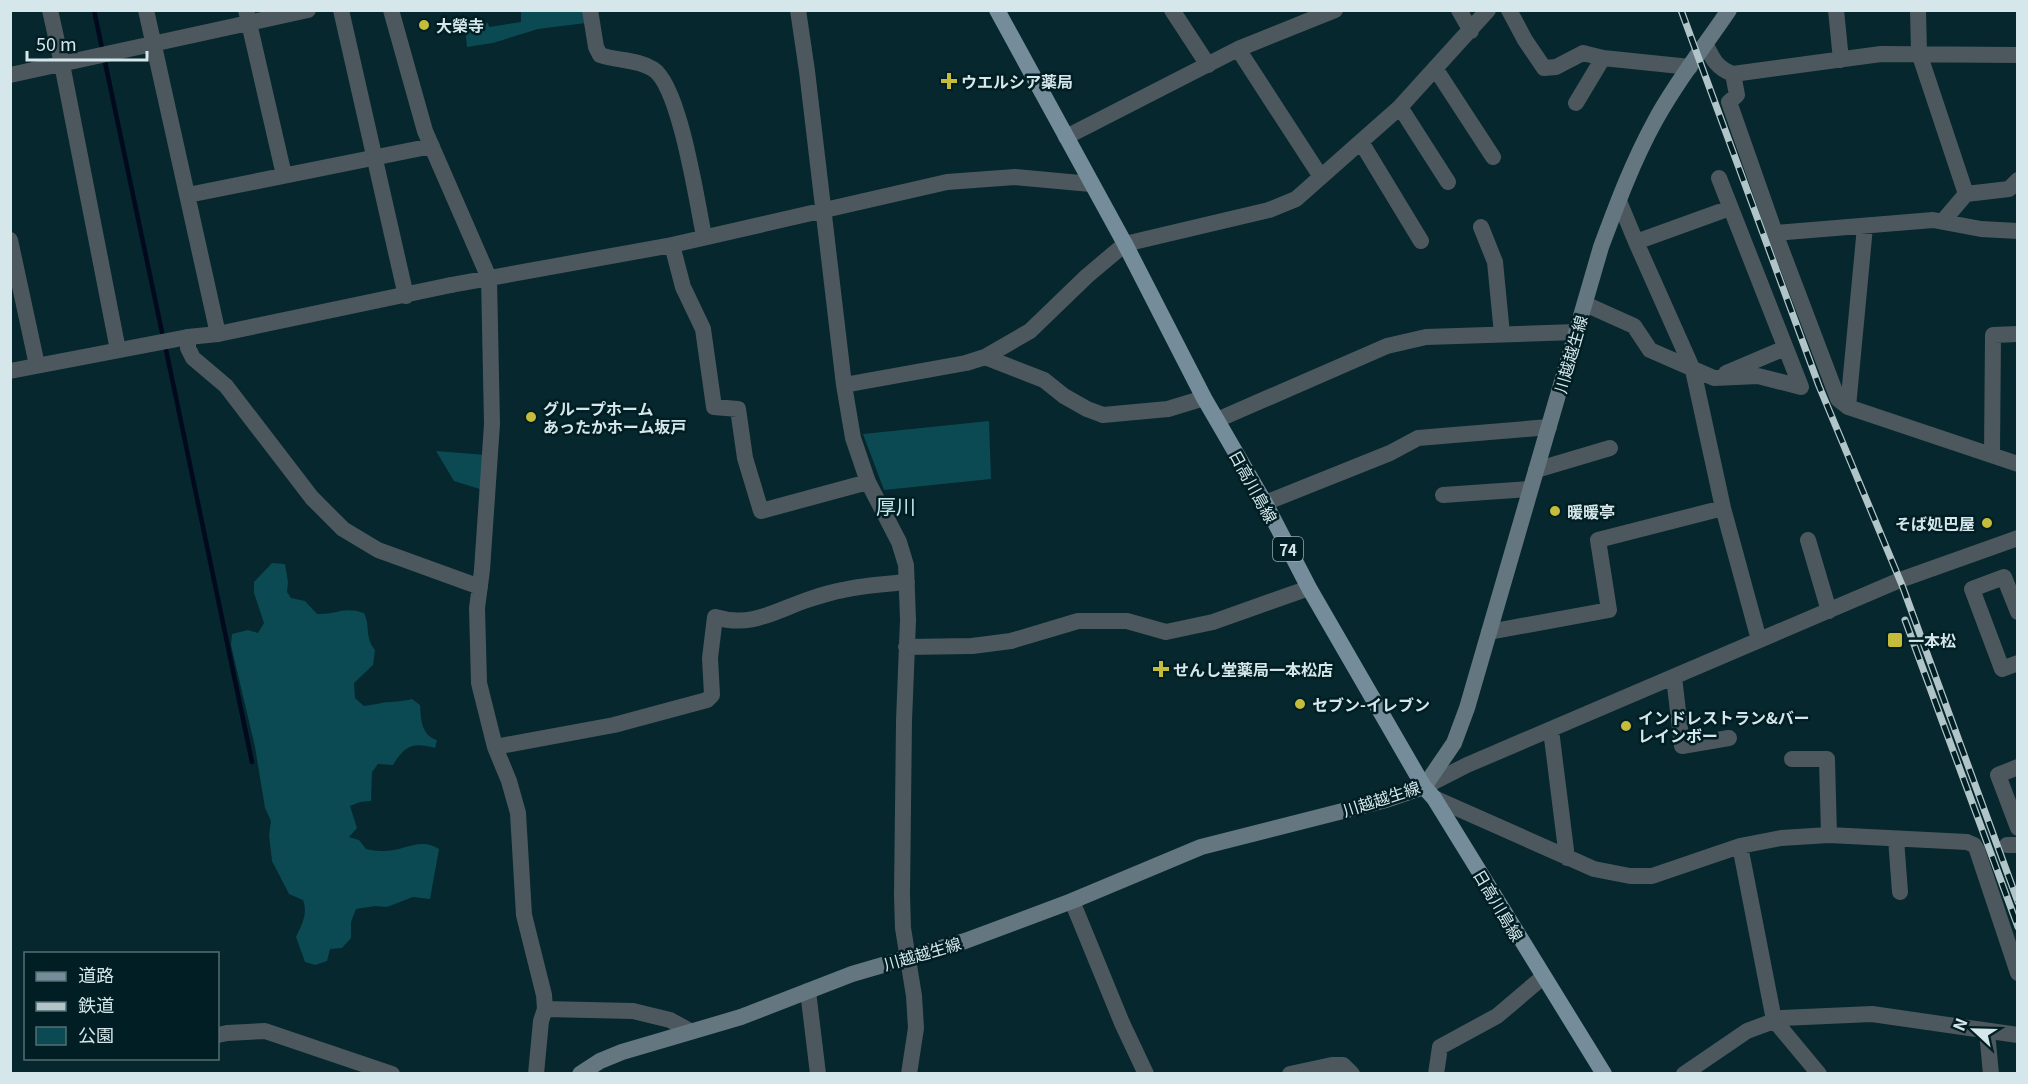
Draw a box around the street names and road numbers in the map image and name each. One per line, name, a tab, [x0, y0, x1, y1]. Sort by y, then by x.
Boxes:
street label: 川越越生線	[1547, 312, 1593, 396]
street label: 日高川島線	[1224, 445, 1284, 527]
road number: 74	[1273, 537, 1303, 561]
street label: 川越越生線	[1339, 774, 1423, 822]
street label: 日高川島線	[1468, 865, 1530, 945]
street label: 川越越生線	[880, 930, 964, 976]

